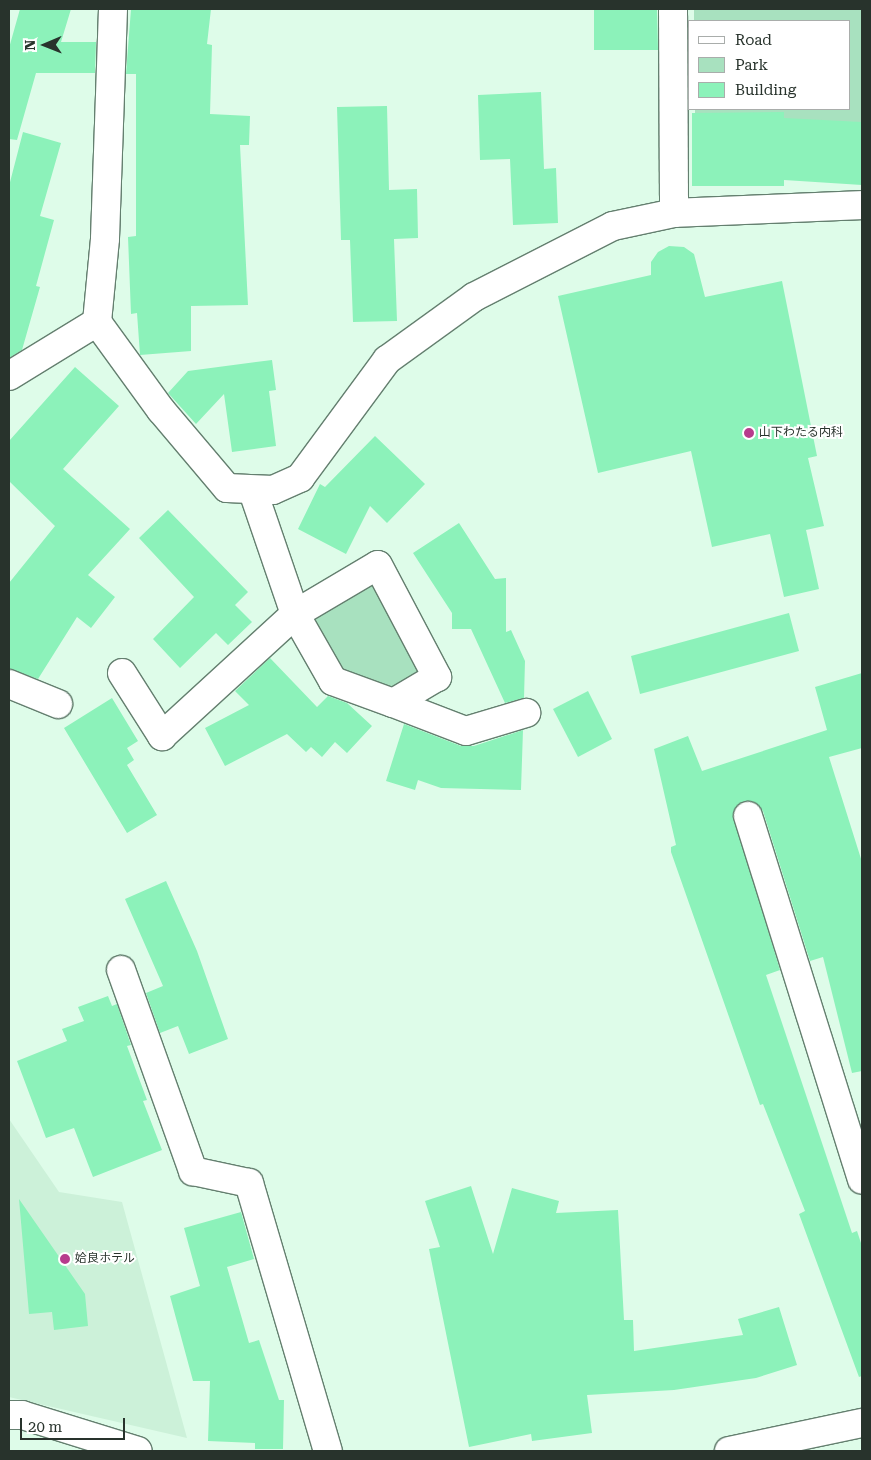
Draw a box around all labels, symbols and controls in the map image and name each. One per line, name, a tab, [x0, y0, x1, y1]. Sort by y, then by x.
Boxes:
north arrow	[20, 20, 70, 70]
legend	[688, 20, 851, 110]
text: Road	[735, 31, 772, 49]
text: N	[22, 40, 38, 51]
text: Park	[735, 56, 768, 74]
text: Building	[735, 81, 796, 99]
place label: 山下わたる内科	[759, 426, 843, 440]
marker: 山下わたる内科	[743, 427, 755, 439]
place label: 姶良ホテル	[75, 1252, 135, 1266]
marker: 姶良ホテル	[59, 1253, 71, 1265]
scale bar	[22, 1408, 128, 1440]
text: 20 m	[28, 1418, 62, 1436]

